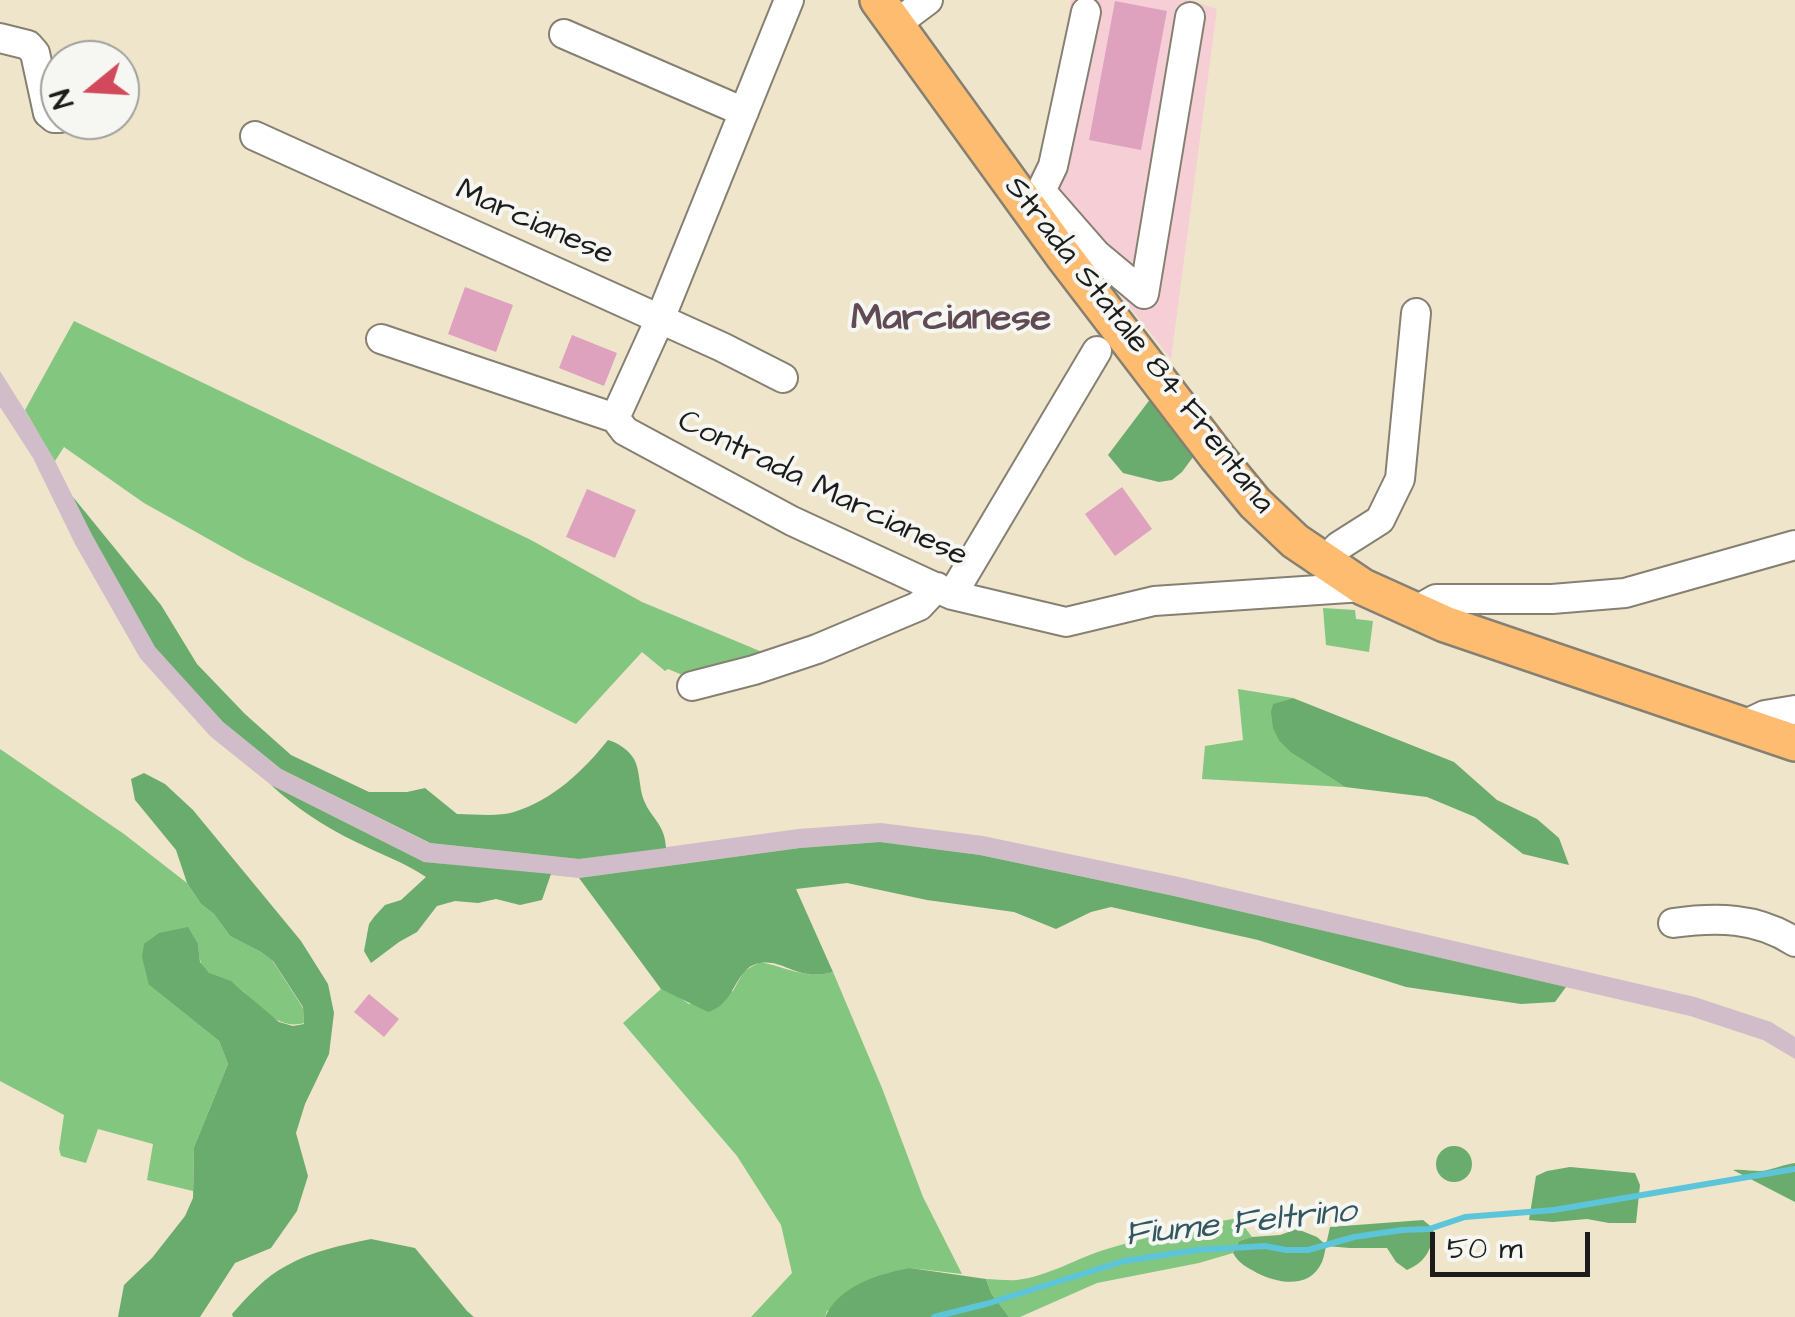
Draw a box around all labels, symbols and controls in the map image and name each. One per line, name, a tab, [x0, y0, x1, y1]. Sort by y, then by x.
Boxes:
north arrow	[40, 40, 140, 140]
text: N	[42, 84, 84, 113]
street label: Strada Statale 84 Frentana	[994, 170, 1282, 522]
street label: Marcianese	[449, 172, 619, 276]
district label: Marcianese	[851, 298, 1051, 344]
street label: Contrada Marcianese	[671, 403, 973, 577]
water label: Fiume Feltrino	[1123, 1192, 1359, 1258]
scale bar	[1435, 1212, 1595, 1274]
text: 50 m	[1447, 1228, 1523, 1270]

